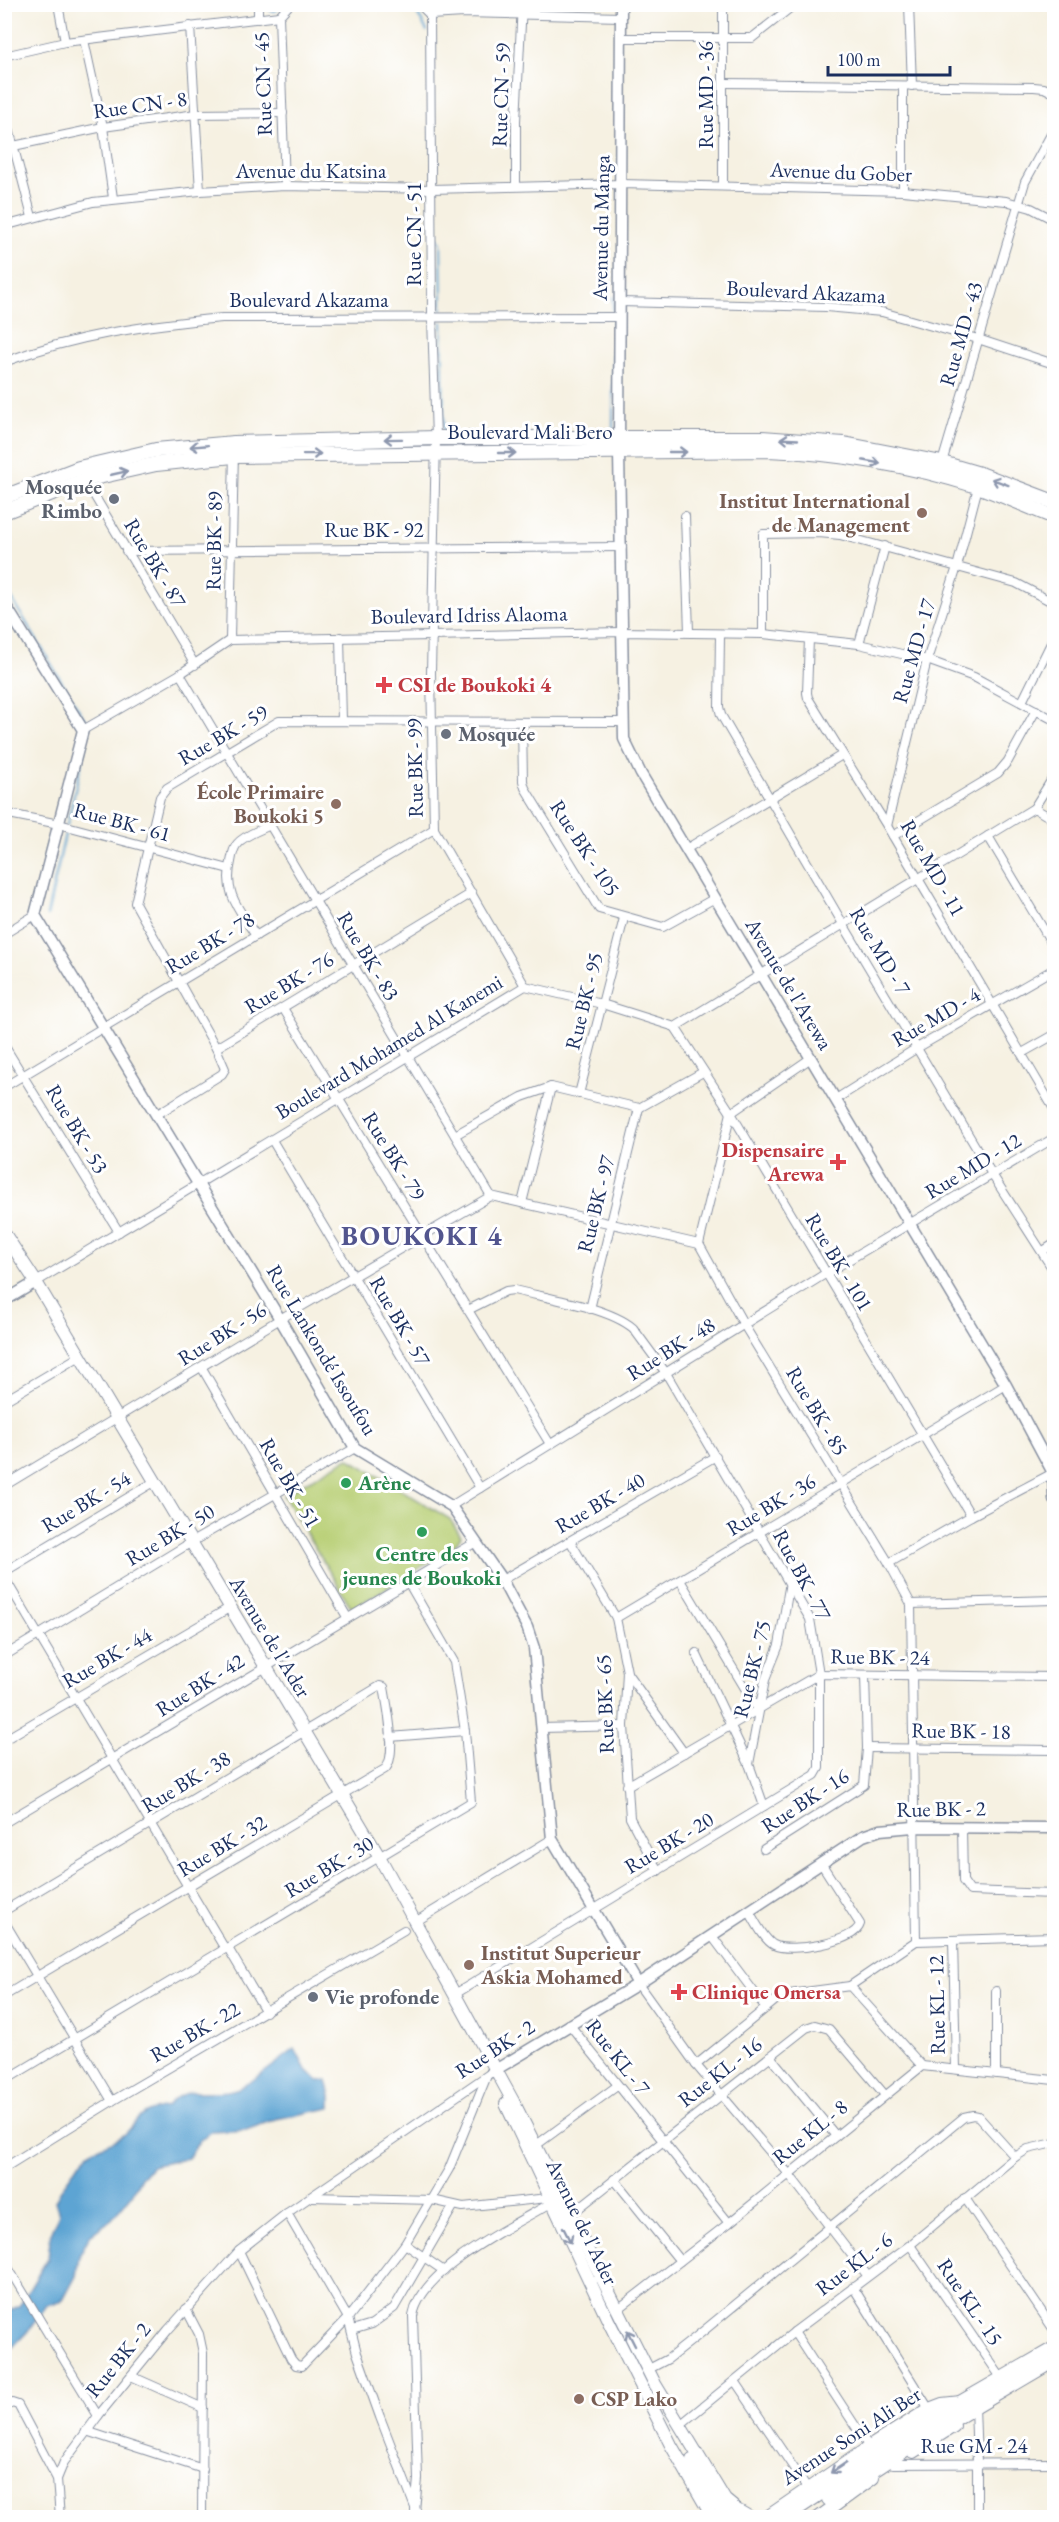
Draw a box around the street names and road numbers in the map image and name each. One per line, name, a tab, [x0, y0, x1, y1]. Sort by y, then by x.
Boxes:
street label: Rue CN - 45	[247, 31, 278, 137]
street label: Rue MD - 36	[692, 41, 719, 149]
street label: Rue CN - 59	[485, 42, 516, 148]
street label: Rue CN - 8	[91, 85, 188, 124]
street label: Avenue du Manga	[586, 154, 615, 302]
street label: Avenue du Gober	[769, 155, 912, 187]
street label: Avenue du Katsina	[234, 157, 387, 184]
street label: Rue CN - 51	[400, 182, 427, 286]
street label: Boulevard Akazama	[726, 274, 887, 309]
street label: Rue MD - 43	[933, 278, 988, 389]
street label: Boulevard Akazama	[229, 286, 389, 313]
street label: Boulevard Mali Bero	[447, 418, 613, 445]
street label: Rue BK - 89	[199, 491, 228, 591]
street label: Rue BK - 87	[118, 513, 193, 613]
street label: Rue BK - 92	[324, 516, 424, 543]
street label: Rue MD - 17	[886, 595, 942, 706]
street label: Boulevard Idriss Alaoma	[370, 599, 568, 630]
street label: Rue BK - 59	[173, 698, 273, 771]
street label: Rue BK - 99	[400, 718, 429, 818]
street label: Rue BK - 105	[544, 794, 627, 901]
street label: Rue BK - 61	[71, 796, 174, 847]
street label: Rue MD - 11	[895, 814, 972, 921]
street label: Rue MD - 7	[844, 902, 918, 1000]
street label: Rue BK - 78	[160, 905, 259, 980]
street label: Rue BK - 83	[331, 906, 406, 1005]
street label: Avenue de l'Arewa	[739, 912, 840, 1055]
street label: Rue BK - 76	[239, 945, 338, 1020]
street label: Rue BK - 95	[558, 949, 609, 1052]
street label: Boulevard Mohamed Al Kanemi	[270, 968, 507, 1125]
street label: Rue MD - 4	[887, 980, 985, 1053]
street label: Rue BK - 53	[40, 1079, 115, 1178]
street label: Rue BK - 79	[357, 1106, 432, 1205]
street label: Rue MD - 12	[920, 1126, 1026, 1205]
street label: Rue BK - 97	[570, 1152, 621, 1255]
street label: Rue BK - 101	[800, 1208, 879, 1316]
street label: Rue Lankondé Issoufou	[261, 1260, 384, 1440]
street label: Rue BK - 57	[364, 1271, 437, 1371]
street label: Rue BK - 56	[172, 1296, 271, 1371]
street label: Rue BK - 48	[621, 1311, 720, 1386]
street label: Rue BK - 85	[780, 1361, 855, 1460]
street label: Rue BK - 51	[254, 1433, 327, 1533]
street label: Rue BK - 54	[36, 1464, 136, 1539]
street label: Rue BK - 40	[550, 1466, 650, 1539]
street label: Rue BK - 36	[721, 1467, 820, 1542]
street label: Rue BK - 50	[120, 1497, 219, 1572]
street label: Rue BK - 77	[767, 1525, 838, 1626]
street label: Avenue de l'Ader	[223, 1570, 317, 1702]
street label: Rue BK - 75	[726, 1617, 777, 1720]
street label: Rue BK - 44	[57, 1621, 157, 1694]
street label: Rue BK - 24	[830, 1642, 931, 1671]
street label: Rue BK - 42	[150, 1647, 249, 1722]
street label: Rue BK - 65	[589, 1654, 620, 1754]
street label: Rue BK - 18	[911, 1716, 1011, 1745]
street label: Rue BK - 38	[136, 1744, 235, 1819]
street label: Rue BK - 16	[756, 1762, 854, 1839]
street label: Rue BK - 2	[896, 1794, 986, 1823]
street label: Rue BK - 20	[619, 1805, 718, 1880]
street label: Rue BK - 32	[172, 1808, 271, 1883]
street label: Rue BK - 30	[279, 1829, 378, 1904]
street label: Rue KL - 12	[922, 1955, 951, 2055]
street label: Rue BK - 22	[145, 1995, 245, 2068]
street label: Rue BK - 2	[450, 2013, 540, 2084]
street label: Rue KL - 7	[580, 2013, 657, 2101]
street label: Rue KL - 16	[672, 2030, 767, 2113]
street label: Rue KL - 8	[767, 2093, 853, 2170]
street label: Avenue de l'Ader	[540, 2153, 625, 2289]
street label: Rue KL - 6	[810, 2226, 897, 2301]
street label: Rue KL - 15	[931, 2253, 1009, 2350]
street label: Rue BK - 2	[79, 2316, 156, 2403]
street label: Avenue Soni Ali Ber	[775, 2380, 926, 2491]
street label: Rue GM - 24	[921, 2432, 1028, 2459]

